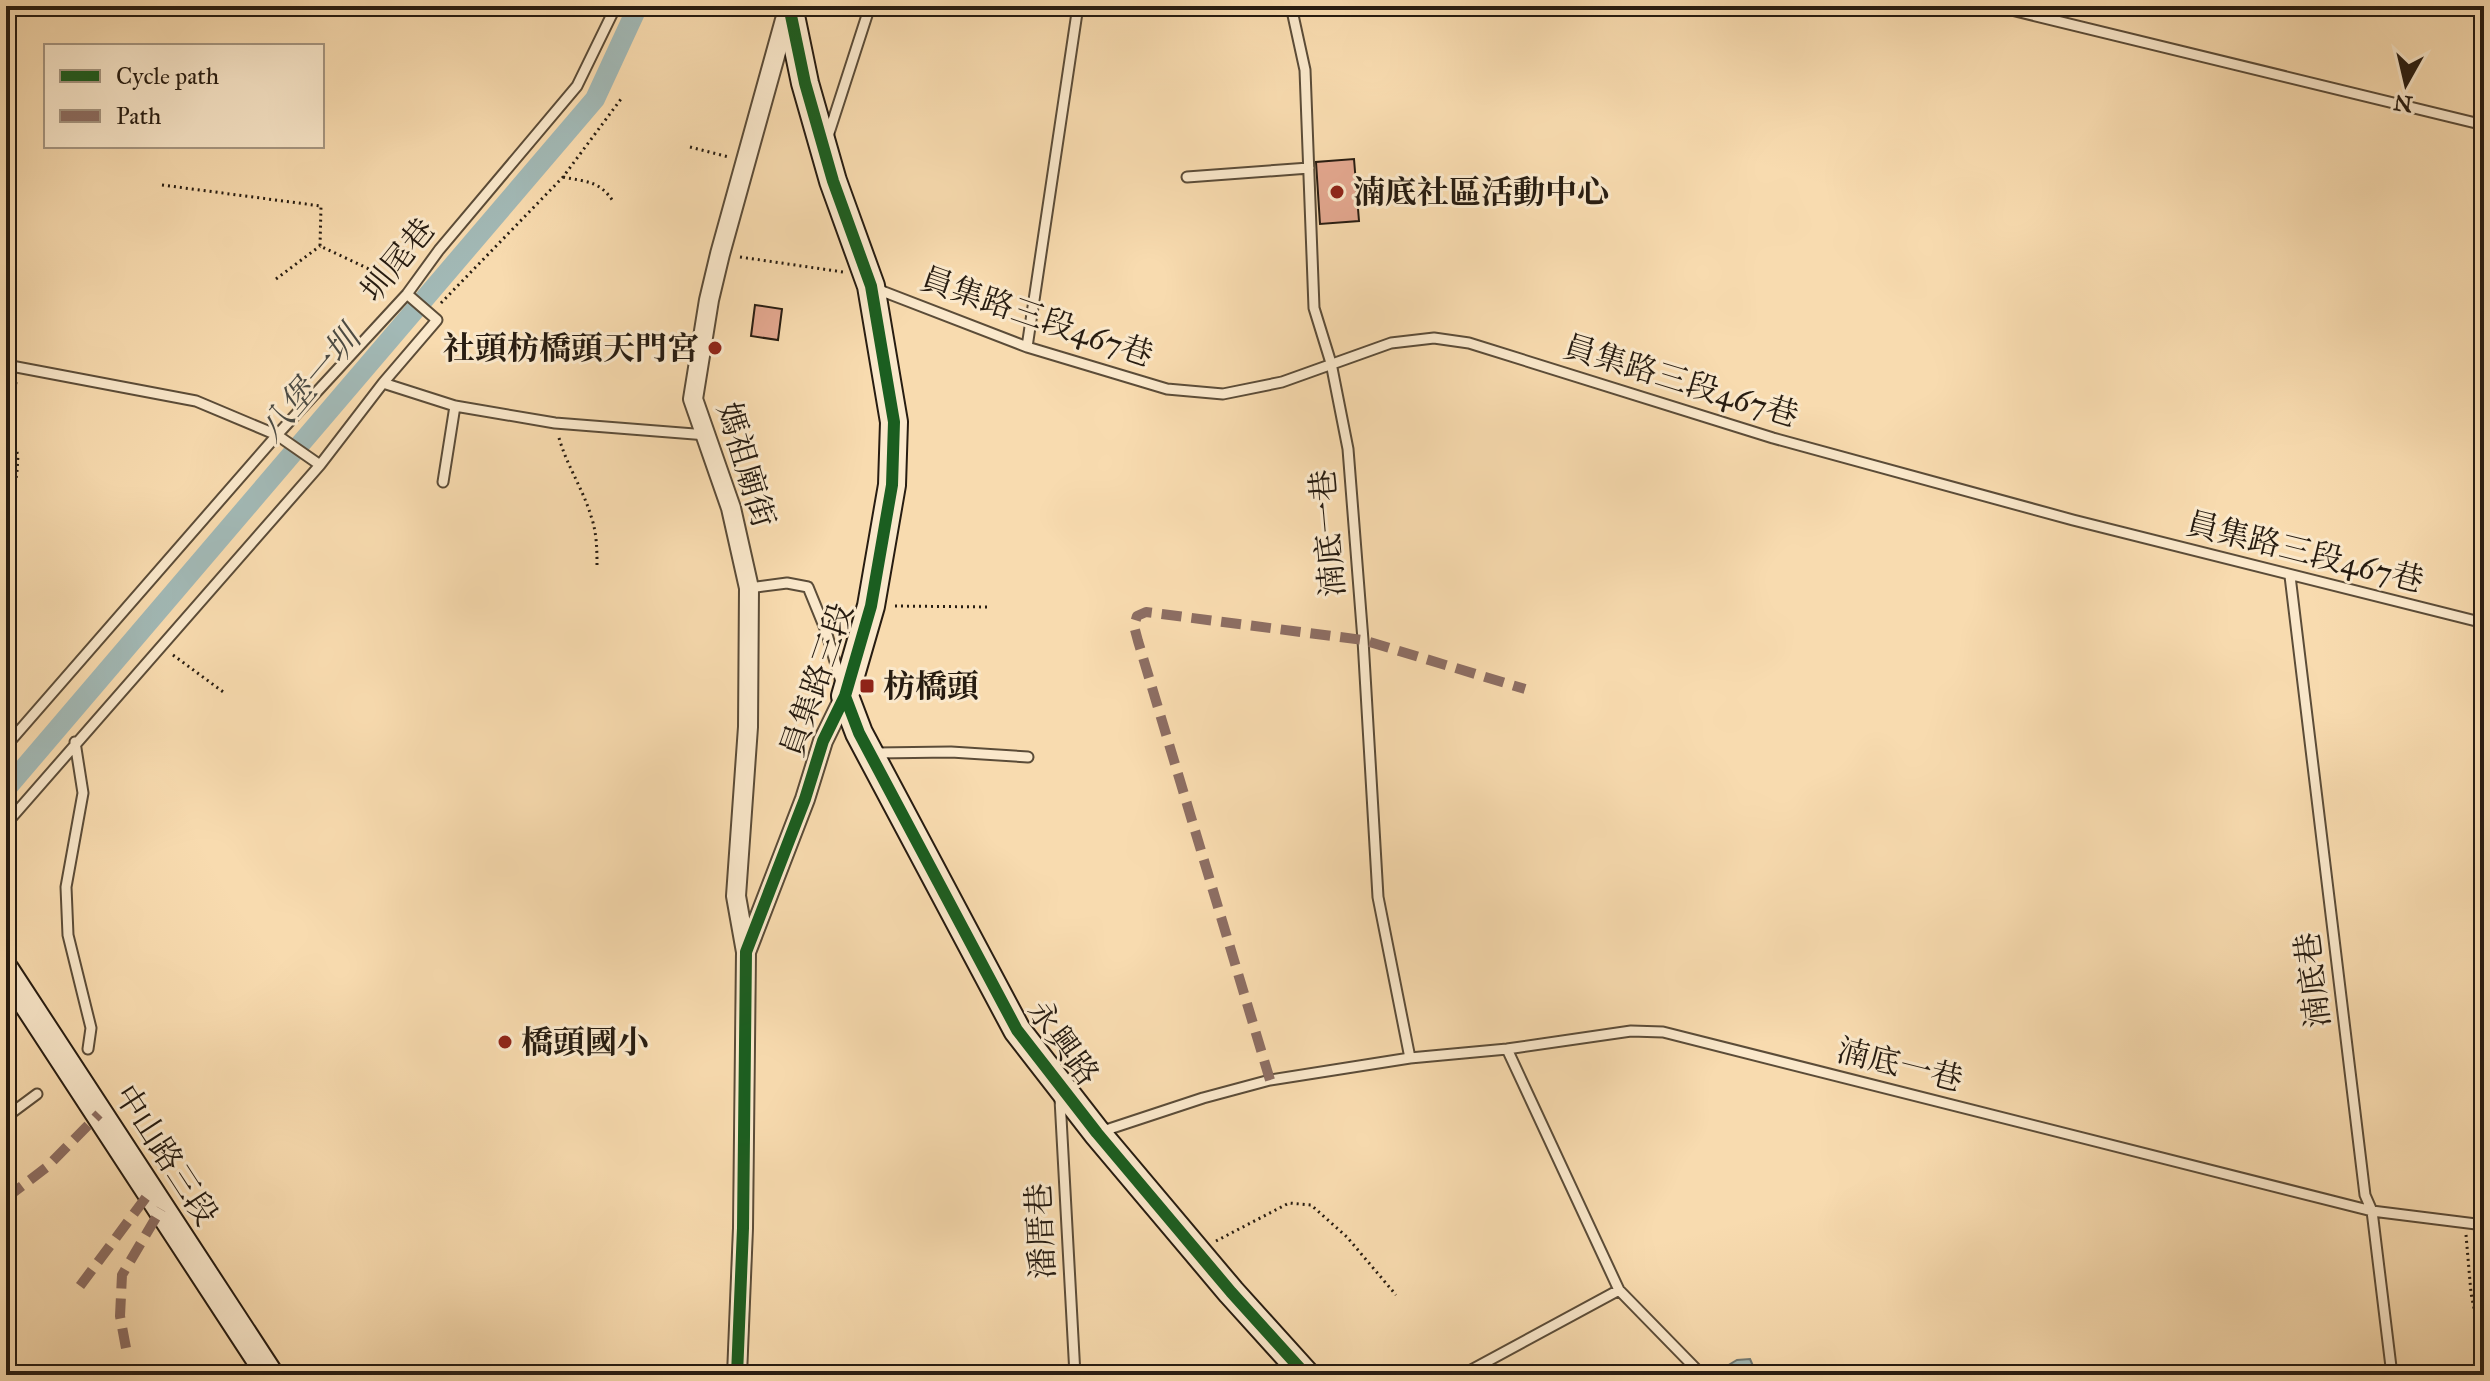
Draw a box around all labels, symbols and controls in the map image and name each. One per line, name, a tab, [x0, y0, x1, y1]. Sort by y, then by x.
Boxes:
legend	[44, 44, 324, 148]
north arrow	[2366, 44, 2446, 124]
text: Cycle path	[116, 61, 219, 91]
text: N	[2392, 89, 2414, 118]
text: Path	[116, 101, 161, 131]
place label: 湳底社區活動中心	[1353, 173, 1609, 212]
marker: 湳底社區活動中心	[1328, 183, 1346, 201]
street label: 圳尾巷	[353, 210, 443, 310]
street label: 員集路三段467巷	[916, 259, 1158, 375]
water label: 八堡一圳	[250, 315, 372, 449]
street label: 員集路三段467巷	[1559, 327, 1803, 435]
place label: 社頭枋橋頭天門宮	[443, 329, 699, 368]
marker: 社頭枋橋頭天門宮	[706, 339, 724, 357]
street label: 媽祖廟街	[709, 398, 783, 532]
street label: 湳底一巷	[1303, 468, 1353, 598]
street label: 員集路三段467巷	[2182, 504, 2428, 600]
street label: 員集路三段	[773, 598, 861, 762]
place label: 枋橋頭	[883, 667, 979, 706]
marker: 枋橋頭	[858, 677, 876, 695]
street label: 湳底巷	[2288, 930, 2338, 1030]
street label: 永興路	[1019, 993, 1107, 1093]
place label: 橋頭國小	[521, 1023, 649, 1062]
street label: 湳底一巷	[1833, 1031, 1967, 1099]
marker: 橋頭國小	[496, 1033, 514, 1051]
street label: 中山路三段	[106, 1077, 226, 1233]
street label: 潘厝巷	[1019, 1182, 1063, 1280]

